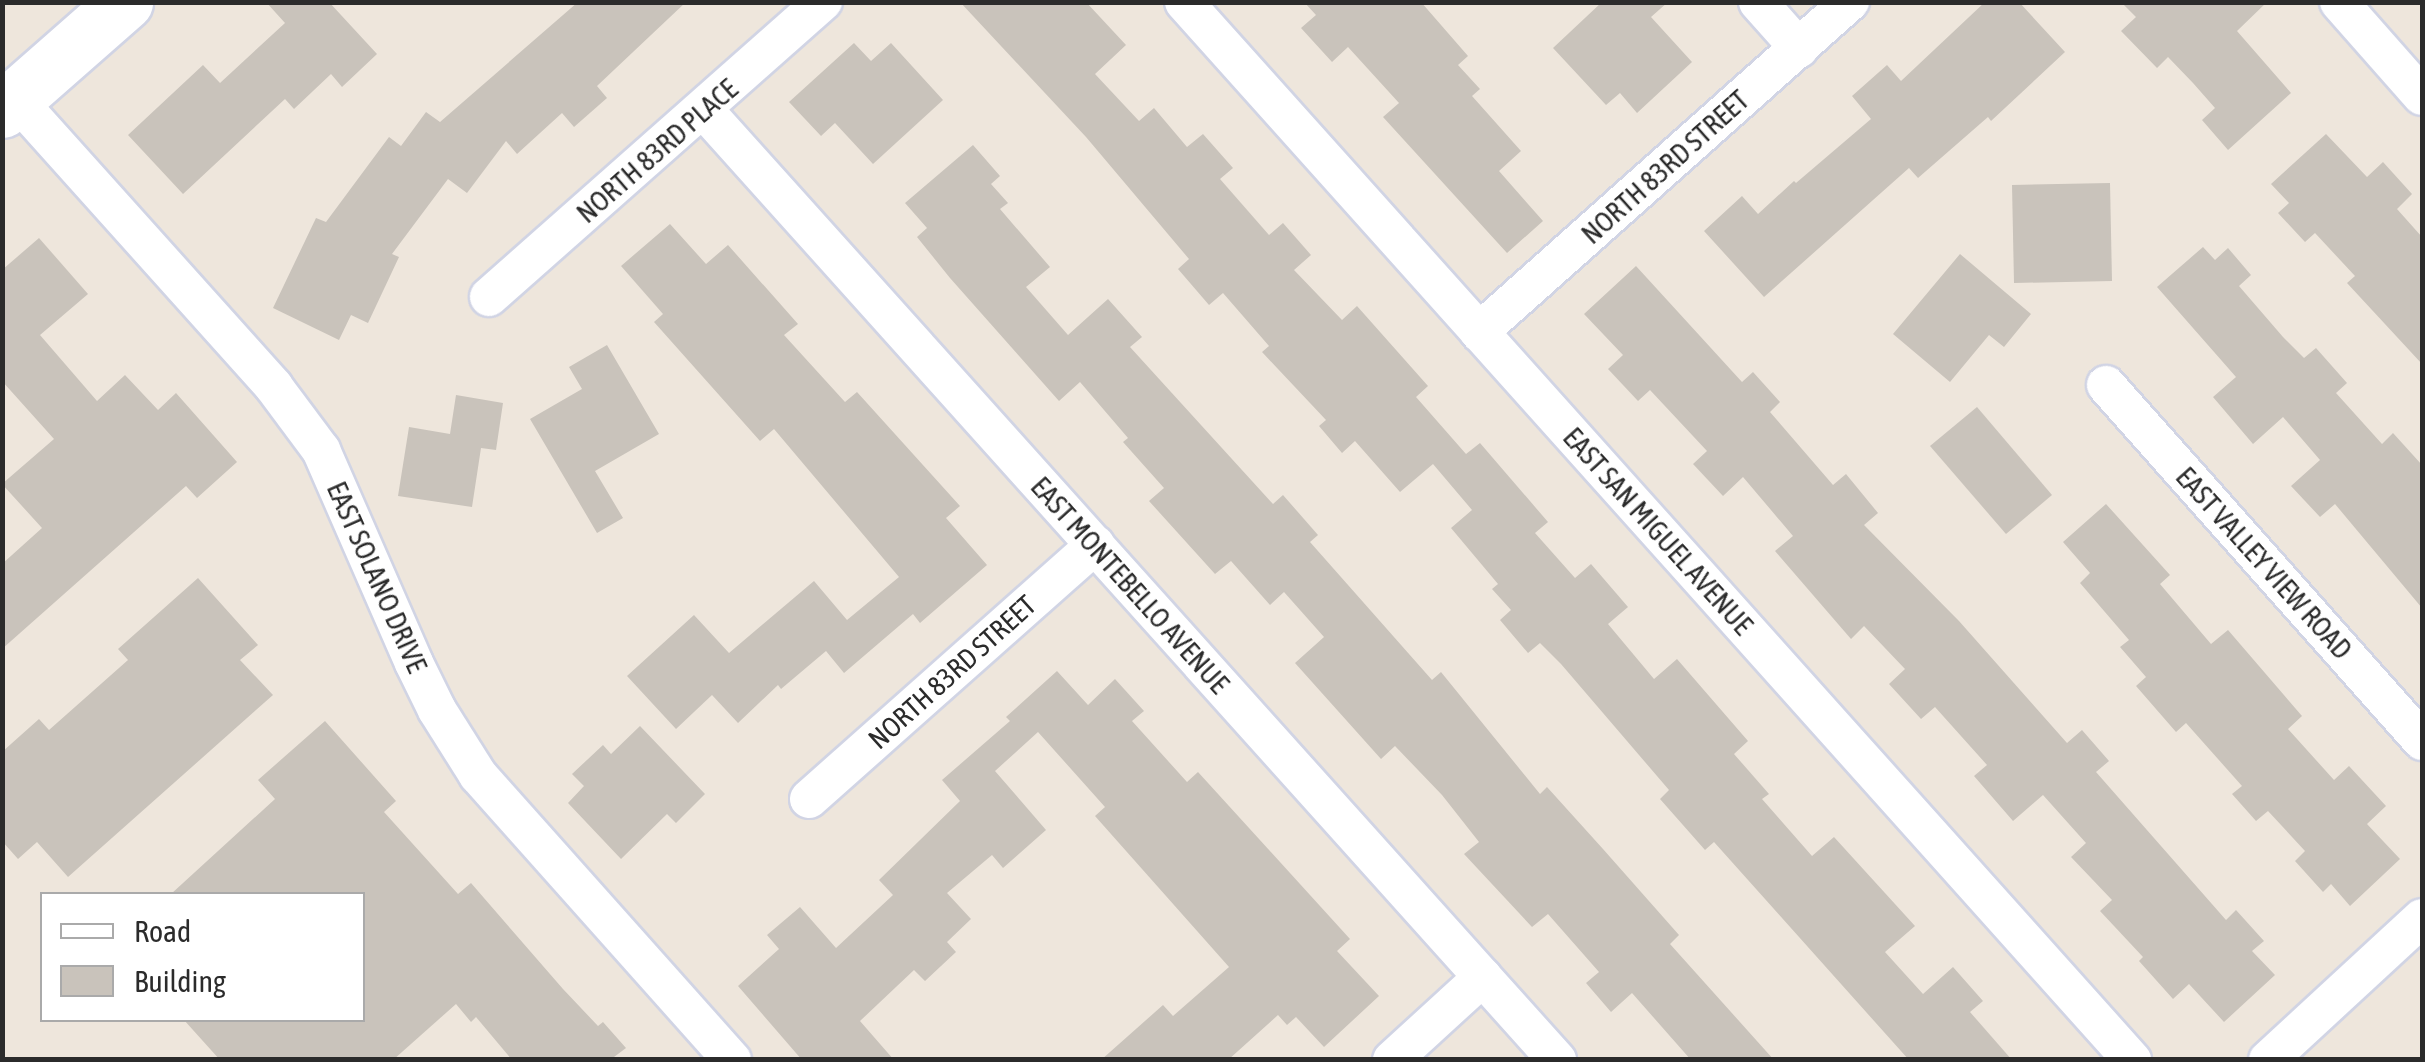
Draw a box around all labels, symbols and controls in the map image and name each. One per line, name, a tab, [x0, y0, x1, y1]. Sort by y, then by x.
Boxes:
street label: NORTH 83RD PLACE	[570, 72, 744, 230]
street label: NORTH 83RD STREET	[1575, 83, 1755, 251]
street label: EAST SAN MIGUEL AVENUE	[1556, 421, 1760, 641]
street label: EAST VALLEY VIEW ROAD	[2169, 460, 2359, 666]
street label: EAST MONTEBELLO AVENUE	[1024, 470, 1236, 700]
street label: EAST SOLANO DRIVE	[320, 476, 434, 678]
street label: NORTH 83RD STREET	[862, 588, 1042, 756]
legend	[40, 892, 365, 1022]
text: Road	[134, 914, 191, 948]
text: Building	[134, 964, 226, 998]

